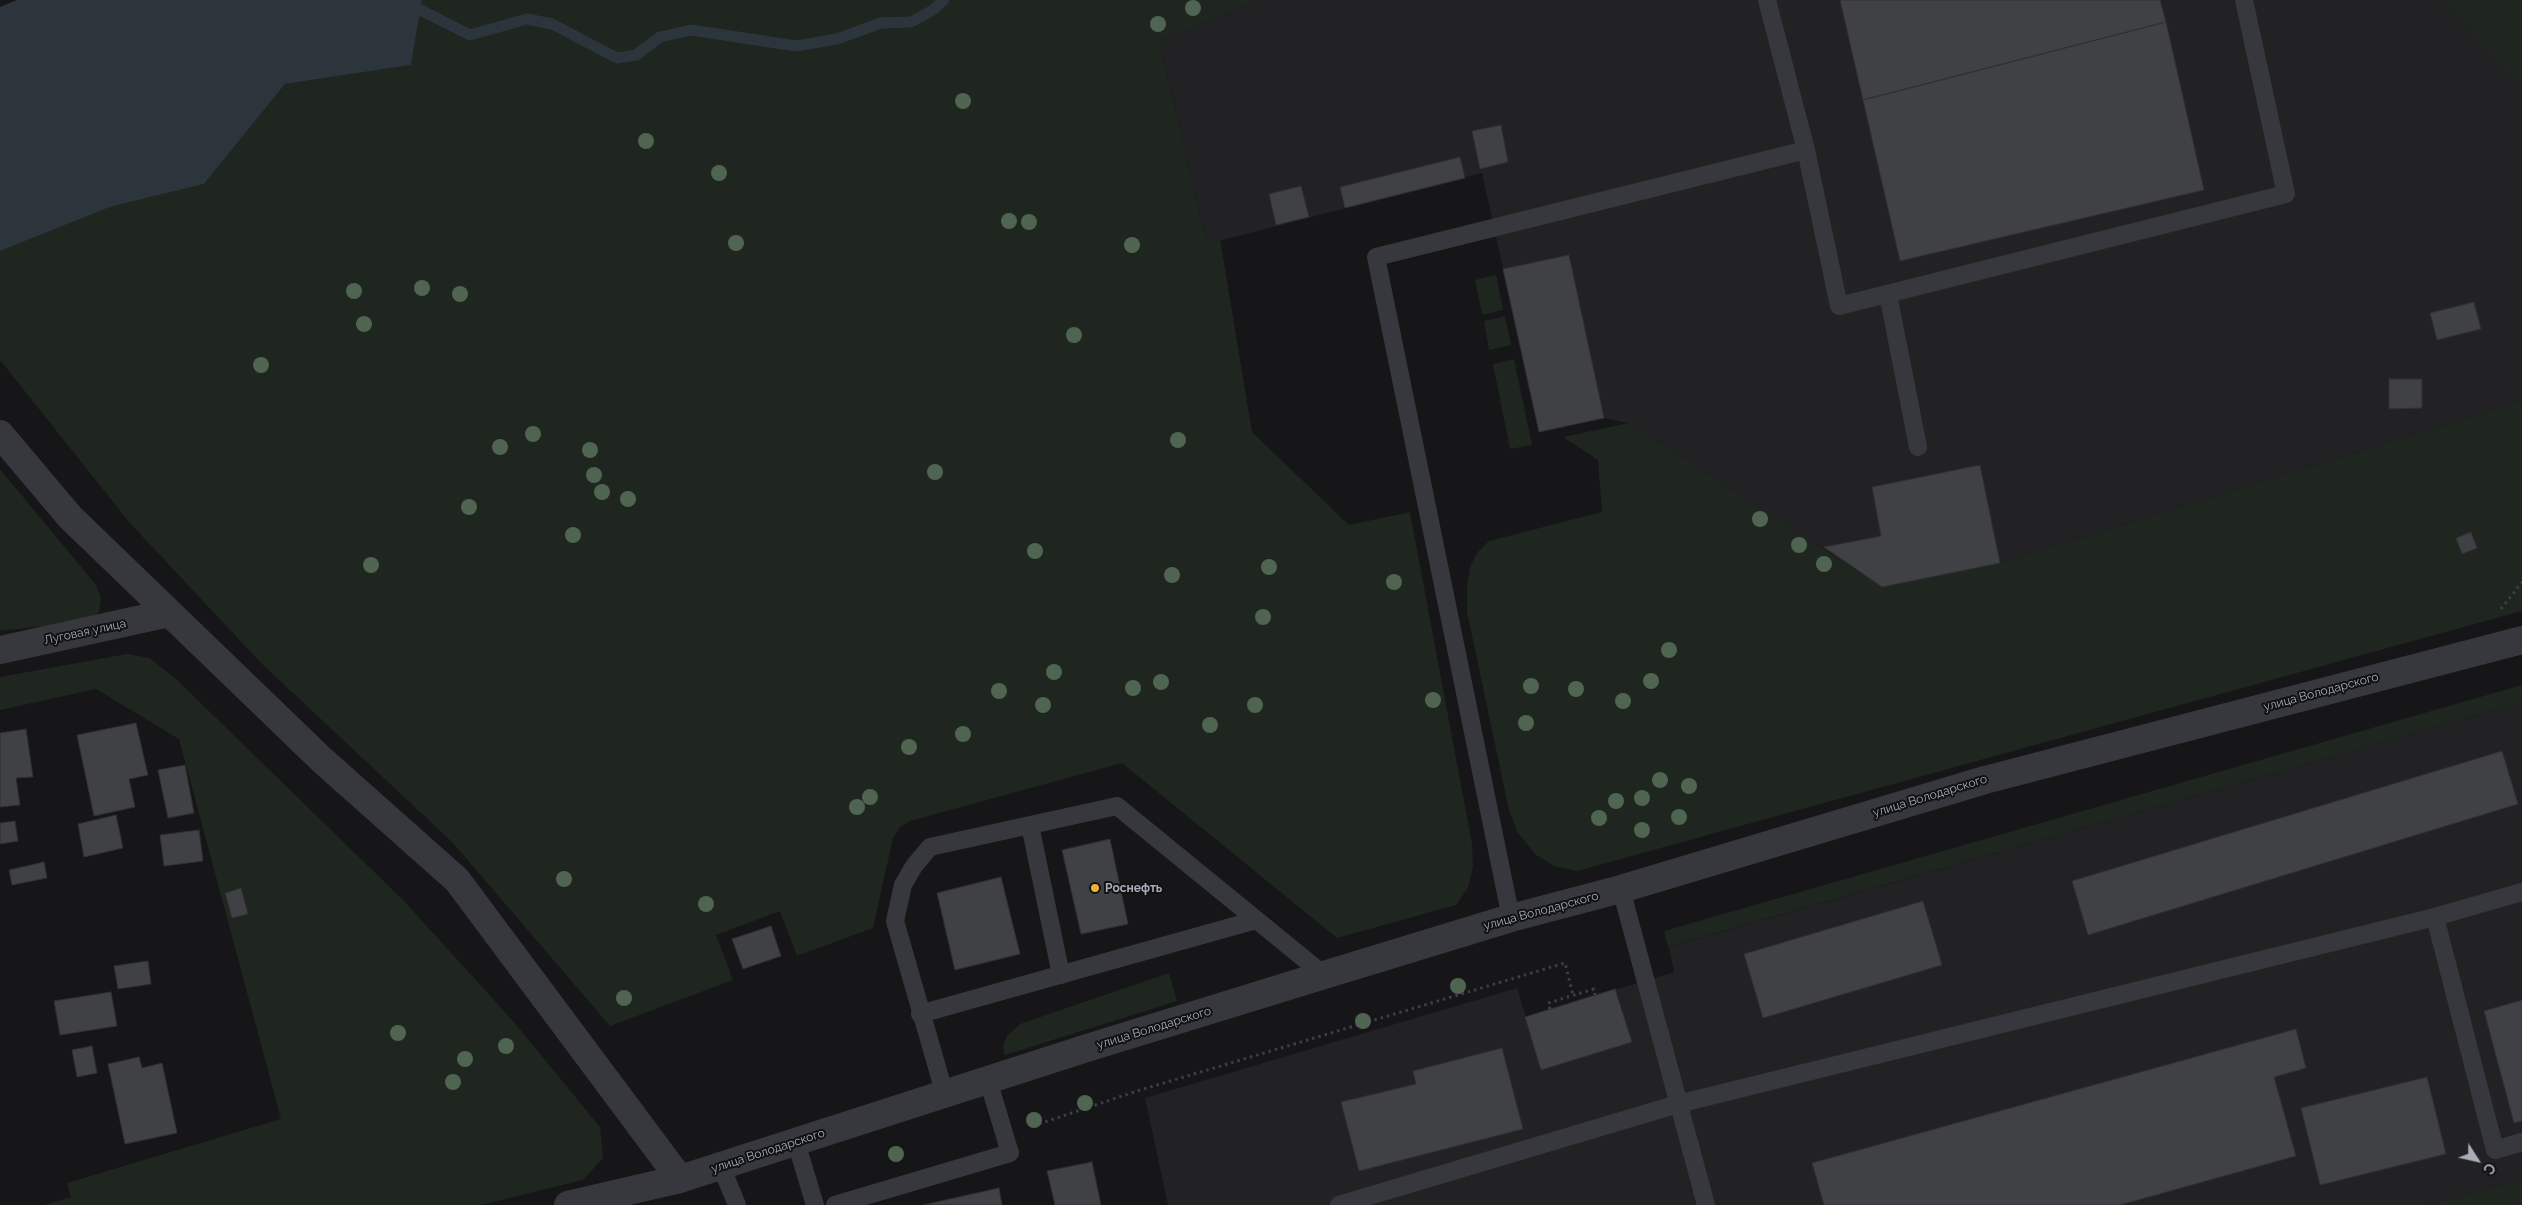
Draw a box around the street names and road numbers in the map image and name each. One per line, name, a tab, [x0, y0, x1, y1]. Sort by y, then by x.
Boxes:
street label: Луговая улица	[43, 616, 127, 648]
street label: улица Володарского	[2262, 670, 2380, 714]
street label: улица Володарского	[1871, 772, 1989, 820]
street label: улица Володарского	[1482, 889, 1600, 933]
street label: улица Володарского	[1095, 1004, 1213, 1052]
street label: улица Володарского	[709, 1126, 827, 1176]

